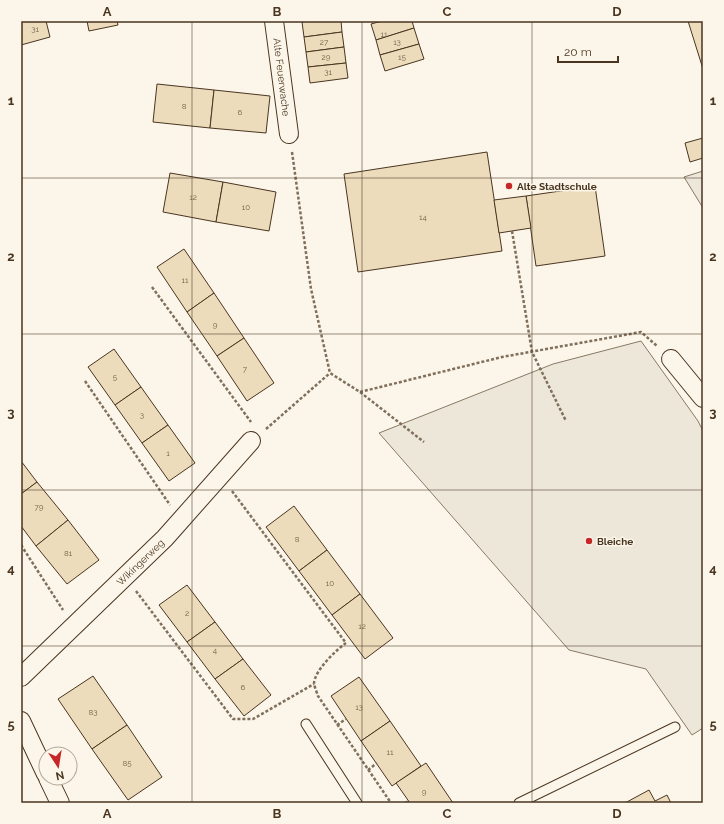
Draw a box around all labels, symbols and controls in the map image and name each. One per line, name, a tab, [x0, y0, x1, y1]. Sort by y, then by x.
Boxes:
text: A	[103, 4, 112, 19]
text: B	[273, 4, 282, 19]
text: C	[443, 4, 452, 19]
text: D	[612, 4, 622, 19]
house number: 31	[31, 24, 39, 34]
house number: 11	[381, 29, 388, 39]
street label: Alte Feuerwache	[271, 37, 292, 117]
house number: 27	[320, 37, 329, 47]
house number: 13	[393, 37, 401, 47]
scale bar	[558, 38, 618, 64]
text: 20 m	[564, 45, 592, 59]
house number: 29	[322, 52, 331, 62]
house number: 15	[398, 52, 407, 62]
house number: 31	[324, 67, 332, 77]
text: 1	[8, 93, 15, 108]
text: 1	[710, 93, 717, 108]
house number: 8	[182, 101, 187, 111]
house number: 6	[238, 107, 243, 117]
marker: Alte Stadtschule	[504, 181, 514, 191]
place label: Alte Stadtschule	[517, 181, 597, 192]
house number: 12	[189, 192, 197, 202]
house number: 10	[242, 202, 250, 212]
house number: 14	[419, 212, 428, 222]
text: 2	[7, 249, 15, 264]
text: 2	[709, 249, 717, 264]
house number: 11	[182, 275, 189, 285]
house number: 9	[213, 320, 218, 330]
house number: 7	[243, 364, 248, 374]
house number: 5	[113, 372, 118, 382]
text: 3	[7, 405, 15, 420]
text: 3	[709, 405, 717, 420]
house number: 3	[140, 410, 144, 420]
house number: 1	[166, 448, 170, 458]
house number: 79	[35, 502, 44, 512]
house number: 8	[295, 534, 300, 544]
marker: Bleiche	[584, 536, 594, 546]
place label: Bleiche	[597, 536, 633, 547]
street label: Wikingerweg	[114, 537, 166, 588]
house number: 81	[64, 548, 73, 558]
text: 4	[7, 561, 15, 576]
text: 4	[709, 561, 717, 576]
house number: 10	[326, 578, 334, 588]
house number: 2	[185, 608, 189, 618]
house number: 12	[358, 621, 366, 631]
house number: 4	[213, 645, 218, 655]
house number: 6	[241, 682, 246, 692]
house number: 13	[355, 702, 363, 712]
house number: 83	[88, 707, 98, 717]
text: 5	[7, 717, 15, 732]
text: 5	[709, 717, 717, 732]
north arrow	[38, 746, 78, 786]
house number: 11	[387, 747, 394, 757]
house number: 85	[122, 758, 132, 768]
text: N	[55, 768, 65, 783]
house number: 9	[422, 787, 427, 797]
text: A	[103, 806, 112, 821]
text: B	[273, 806, 282, 821]
text: C	[443, 806, 452, 821]
text: D	[612, 806, 622, 821]

